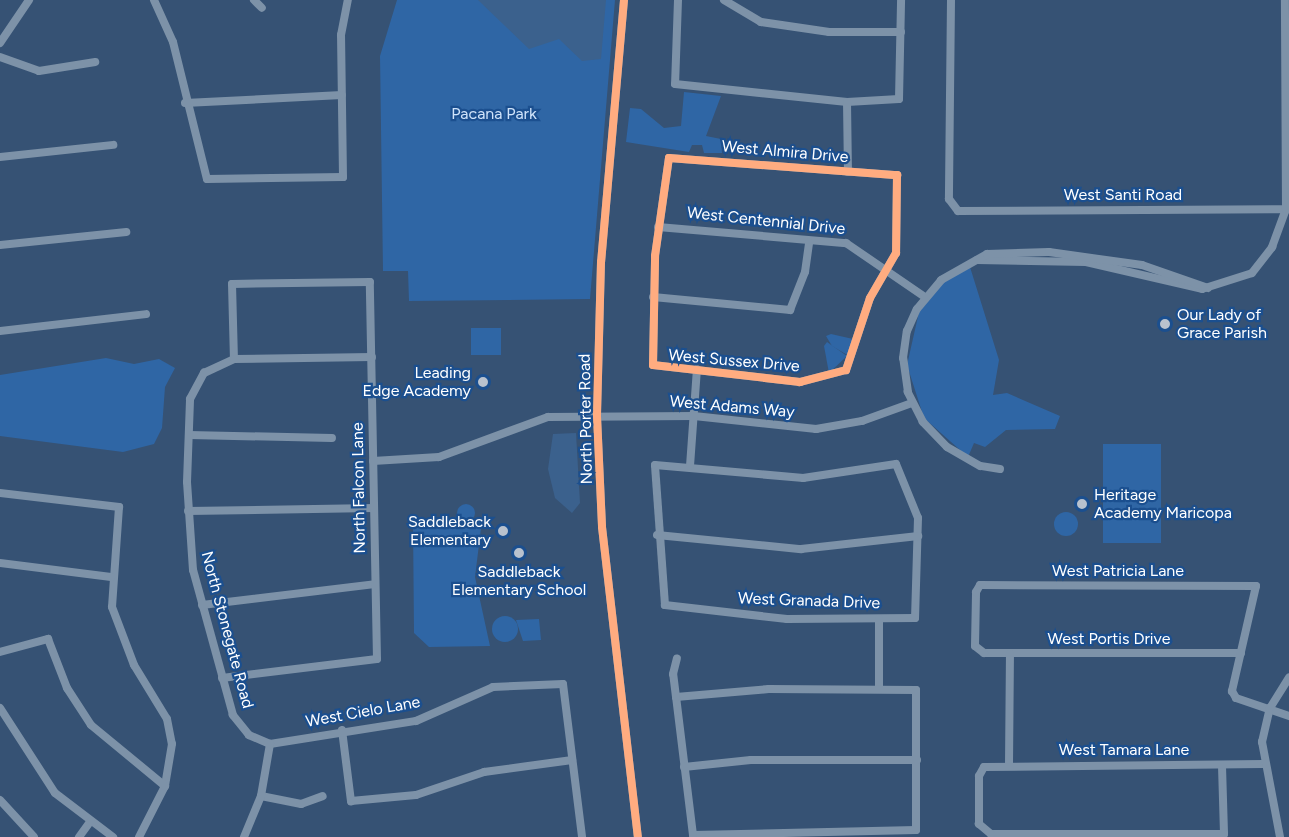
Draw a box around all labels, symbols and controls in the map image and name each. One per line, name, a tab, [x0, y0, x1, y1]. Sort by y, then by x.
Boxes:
park label: Pacana Park	[451, 104, 537, 124]
street label: West Almira Drive	[721, 137, 849, 167]
street label: West Santi Road	[1064, 185, 1182, 205]
street label: West Centennial Drive	[686, 203, 846, 239]
place label: Our Lady of Grace Parish	[1177, 305, 1267, 343]
marker: Our Lady of Grace Parish	[1158, 317, 1172, 331]
street label: West Sussex Drive	[668, 346, 800, 376]
street label: North Porter Road	[575, 353, 597, 485]
place label: Leading Edge Academy	[363, 363, 471, 401]
marker: Leading Edge Academy	[476, 375, 490, 389]
street label: West Adams Way	[669, 392, 795, 422]
street label: North Falcon Lane	[348, 422, 370, 554]
place label: Heritage Academy Maricopa	[1094, 485, 1232, 523]
marker: Heritage Academy Maricopa	[1075, 497, 1089, 511]
place label: Saddleback Elementary	[408, 512, 491, 550]
marker: Saddleback Elementary	[496, 524, 510, 538]
marker: Saddleback Elementary School	[512, 546, 526, 560]
street label: North Stonegate Road	[197, 549, 257, 711]
street label: West Patricia Lane	[1052, 561, 1184, 581]
place label: Saddleback Elementary School	[452, 562, 586, 600]
street label: West Granada Drive	[738, 589, 880, 613]
street label: West Portis Drive	[1048, 629, 1170, 649]
street label: West Cielo Lane	[304, 692, 422, 732]
street label: West Tamara Lane	[1059, 740, 1189, 760]

